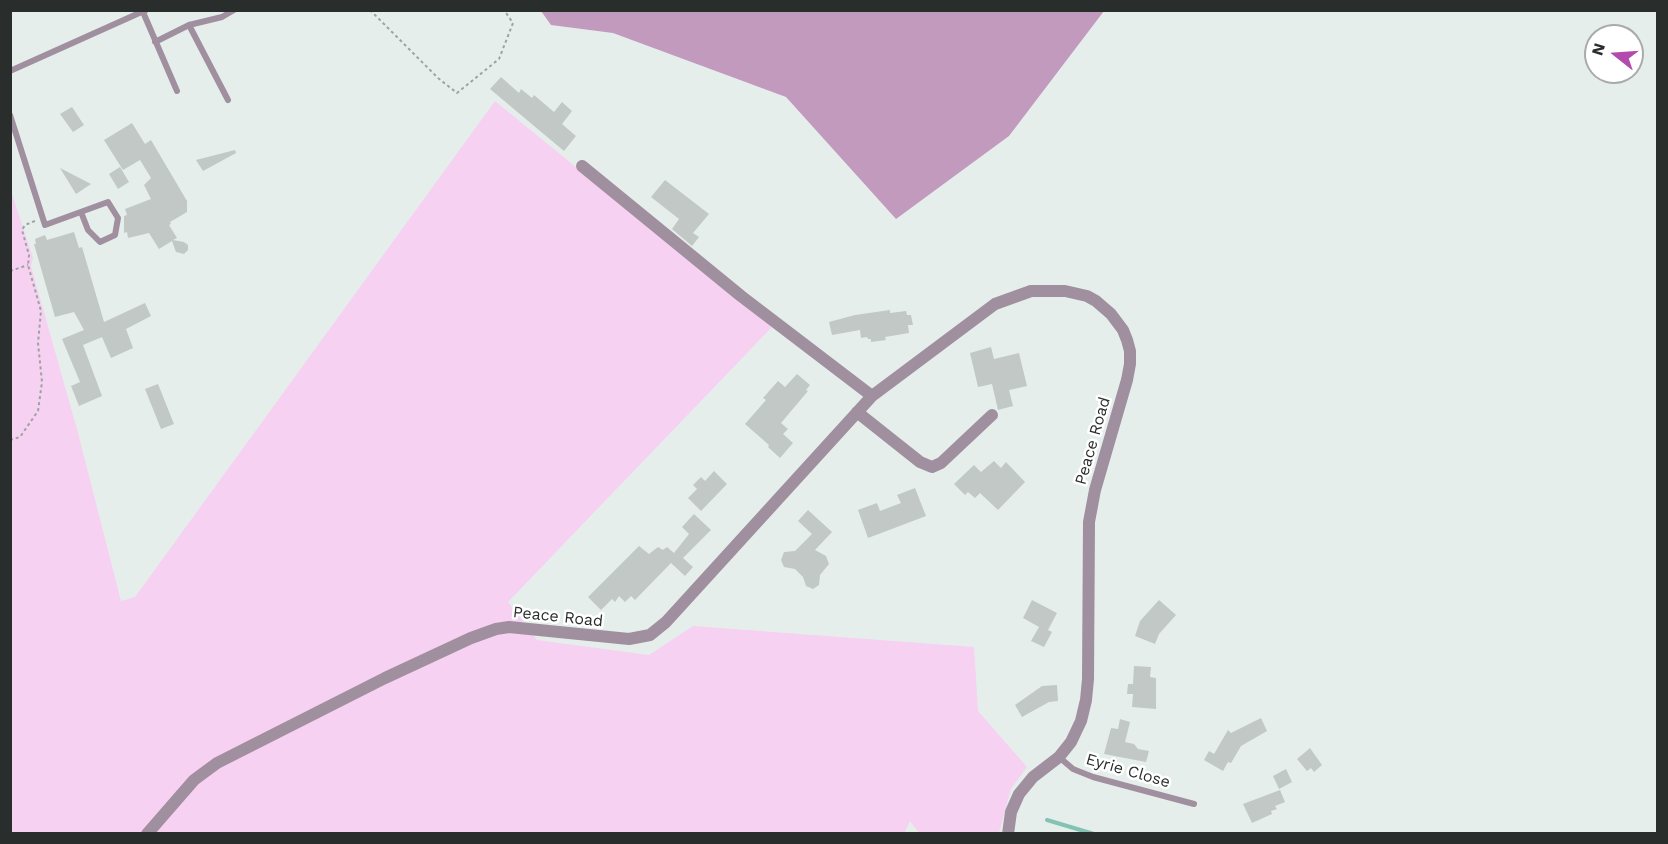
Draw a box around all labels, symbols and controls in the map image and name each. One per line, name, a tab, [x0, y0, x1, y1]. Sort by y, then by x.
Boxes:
north arrow	[1584, 24, 1644, 84]
text: N	[1587, 41, 1609, 58]
street label: Peace Road	[1071, 395, 1115, 487]
street label: Peace Road	[512, 603, 604, 631]
street label: Eyrie Close	[1084, 750, 1172, 792]

